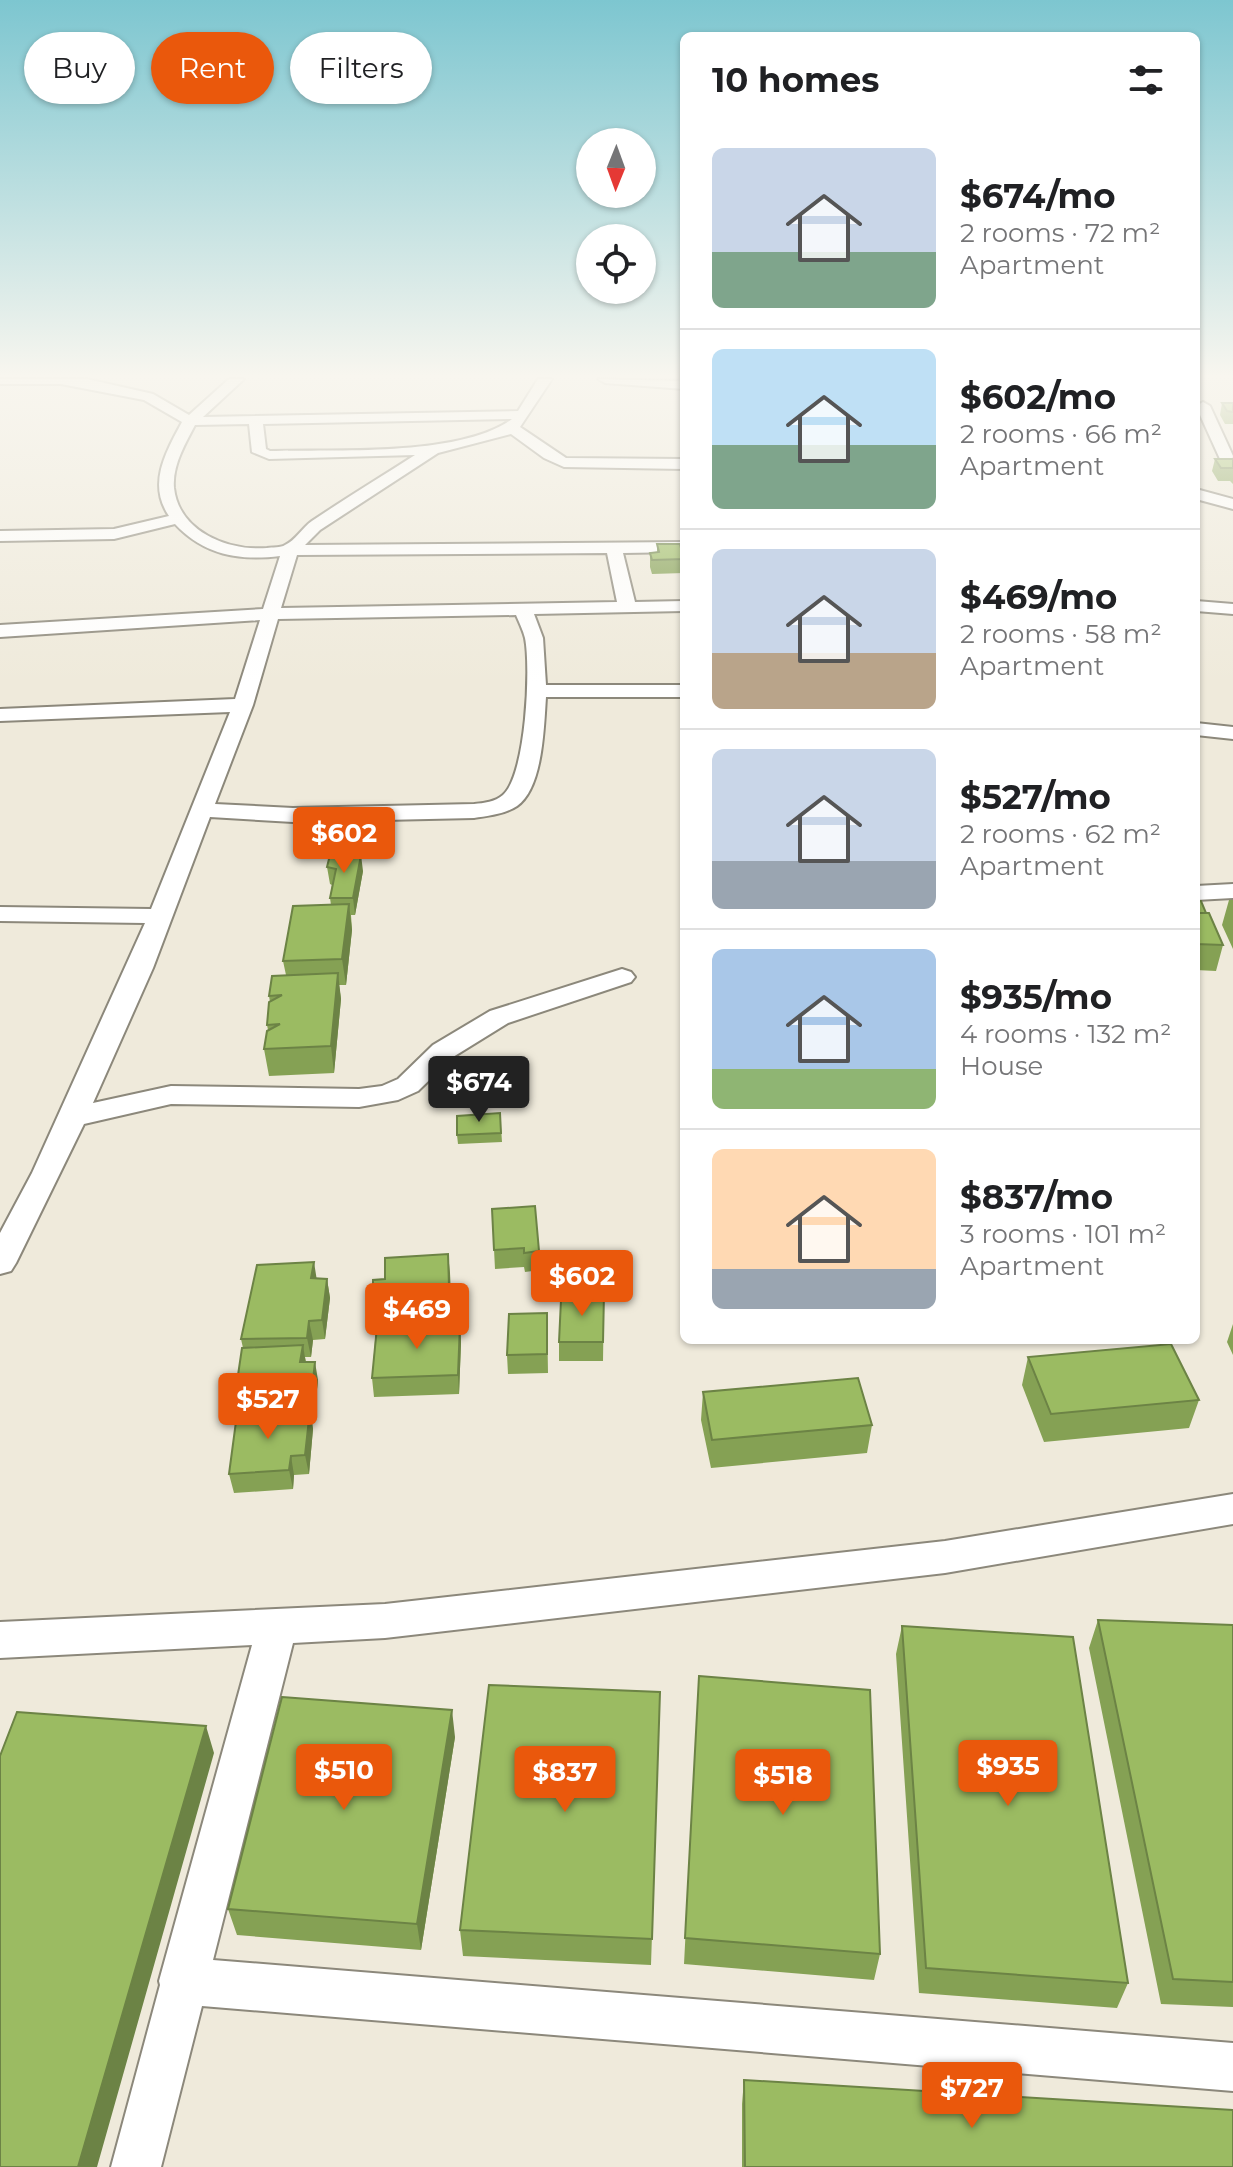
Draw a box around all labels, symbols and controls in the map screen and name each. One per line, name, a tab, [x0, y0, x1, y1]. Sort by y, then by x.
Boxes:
chip: Buy	[24, 32, 135, 104]
chip: Rent	[151, 32, 274, 104]
chip: Filters	[290, 32, 432, 104]
icon: filters	[1124, 58, 1168, 102]
text: 10 homes	[712, 59, 879, 101]
north arrow	[576, 128, 656, 208]
map controls	[576, 128, 656, 304]
text: $674/mo	[960, 175, 1116, 217]
icon: home	[776, 180, 872, 276]
text: 2 rooms · 72 m²	[960, 217, 1160, 249]
button: locate	[576, 224, 656, 304]
text: Apartment	[960, 249, 1104, 281]
text: $602/mo	[960, 376, 1116, 418]
icon: home	[776, 381, 872, 477]
text: 2 rooms · 66 m²	[960, 418, 1162, 450]
text: Apartment	[960, 450, 1104, 482]
text: $469/mo	[960, 576, 1117, 618]
icon: home	[776, 581, 872, 677]
text: 2 rooms · 58 m²	[960, 618, 1162, 650]
text: Apartment	[960, 650, 1104, 682]
text: $527/mo	[960, 776, 1111, 818]
icon: home	[776, 781, 872, 877]
pin: $602	[297, 807, 391, 875]
text: $602	[311, 817, 377, 849]
text: 2 rooms · 62 m²	[960, 818, 1161, 850]
text: Apartment	[960, 850, 1104, 882]
text: $935/mo	[960, 976, 1112, 1018]
icon: home	[776, 981, 872, 1077]
text: 4 rooms · 132 m²	[960, 1018, 1171, 1050]
text: House	[960, 1050, 1043, 1082]
pin: $674	[432, 1056, 526, 1124]
text: $674	[446, 1066, 512, 1098]
text: $837/mo	[960, 1176, 1113, 1218]
icon: home	[776, 1181, 872, 1277]
text: 3 rooms · 101 m²	[960, 1218, 1166, 1250]
pin: $602	[535, 1250, 629, 1318]
text: Apartment	[960, 1250, 1104, 1282]
text: $602	[549, 1260, 615, 1292]
pin: $469	[370, 1283, 464, 1351]
text: $469	[383, 1293, 451, 1325]
pin: $527	[221, 1373, 315, 1441]
text: $527	[236, 1383, 300, 1415]
pin: $935	[961, 1740, 1055, 1808]
pin: $510	[297, 1744, 391, 1812]
pin: $837	[518, 1746, 612, 1814]
pin: $518	[736, 1749, 830, 1817]
text: $935	[976, 1750, 1040, 1782]
text: $510	[314, 1754, 374, 1786]
text: $837	[532, 1756, 598, 1788]
text: $518	[753, 1759, 813, 1791]
pin: $727	[925, 2062, 1019, 2130]
text: $727	[940, 2072, 1004, 2104]

